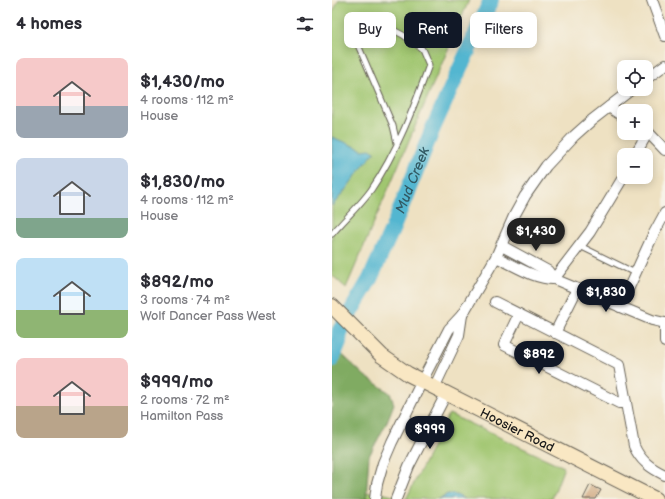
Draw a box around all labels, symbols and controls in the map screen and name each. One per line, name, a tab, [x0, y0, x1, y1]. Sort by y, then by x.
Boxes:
chip: Buy	[344, 12, 396, 48]
chip: Rent	[404, 12, 462, 48]
chip: Filters	[470, 12, 537, 48]
icon: filters	[294, 13, 316, 35]
text: 4 homes	[16, 14, 82, 34]
map controls	[617, 60, 653, 184]
button: locate	[617, 60, 653, 96]
text: $1,430/mo	[140, 72, 225, 92]
icon: home	[48, 74, 96, 122]
text: 4 rooms · 112 m²	[140, 92, 234, 108]
button: +	[617, 104, 653, 140]
text: House	[140, 108, 178, 124]
water label: Mud Creek	[392, 144, 434, 216]
button: −	[617, 148, 653, 184]
text: $1,830/mo	[140, 172, 225, 192]
icon: home	[48, 174, 96, 222]
text: 4 rooms · 112 m²	[140, 192, 234, 208]
text: House	[140, 208, 178, 224]
pin: $1,430	[503, 218, 569, 252]
text: $1,430	[516, 223, 556, 239]
text: $892/mo	[140, 272, 214, 292]
icon: home	[48, 274, 96, 322]
pin: $1,830	[573, 279, 639, 313]
text: $1,830	[586, 284, 626, 300]
text: 3 rooms · 74 m²	[140, 292, 230, 308]
text: Wolf Dancer Pass West	[140, 308, 276, 324]
pin: $892	[515, 341, 563, 375]
text: $892	[523, 346, 555, 362]
text: $999/mo	[140, 372, 213, 392]
icon: home	[48, 374, 96, 422]
text: 2 rooms · 72 m²	[140, 392, 230, 408]
street label: Hoosier Road	[477, 405, 557, 456]
text: Hamilton Pass	[140, 408, 223, 424]
pin: $999	[406, 416, 454, 450]
text: $999	[414, 421, 446, 437]

